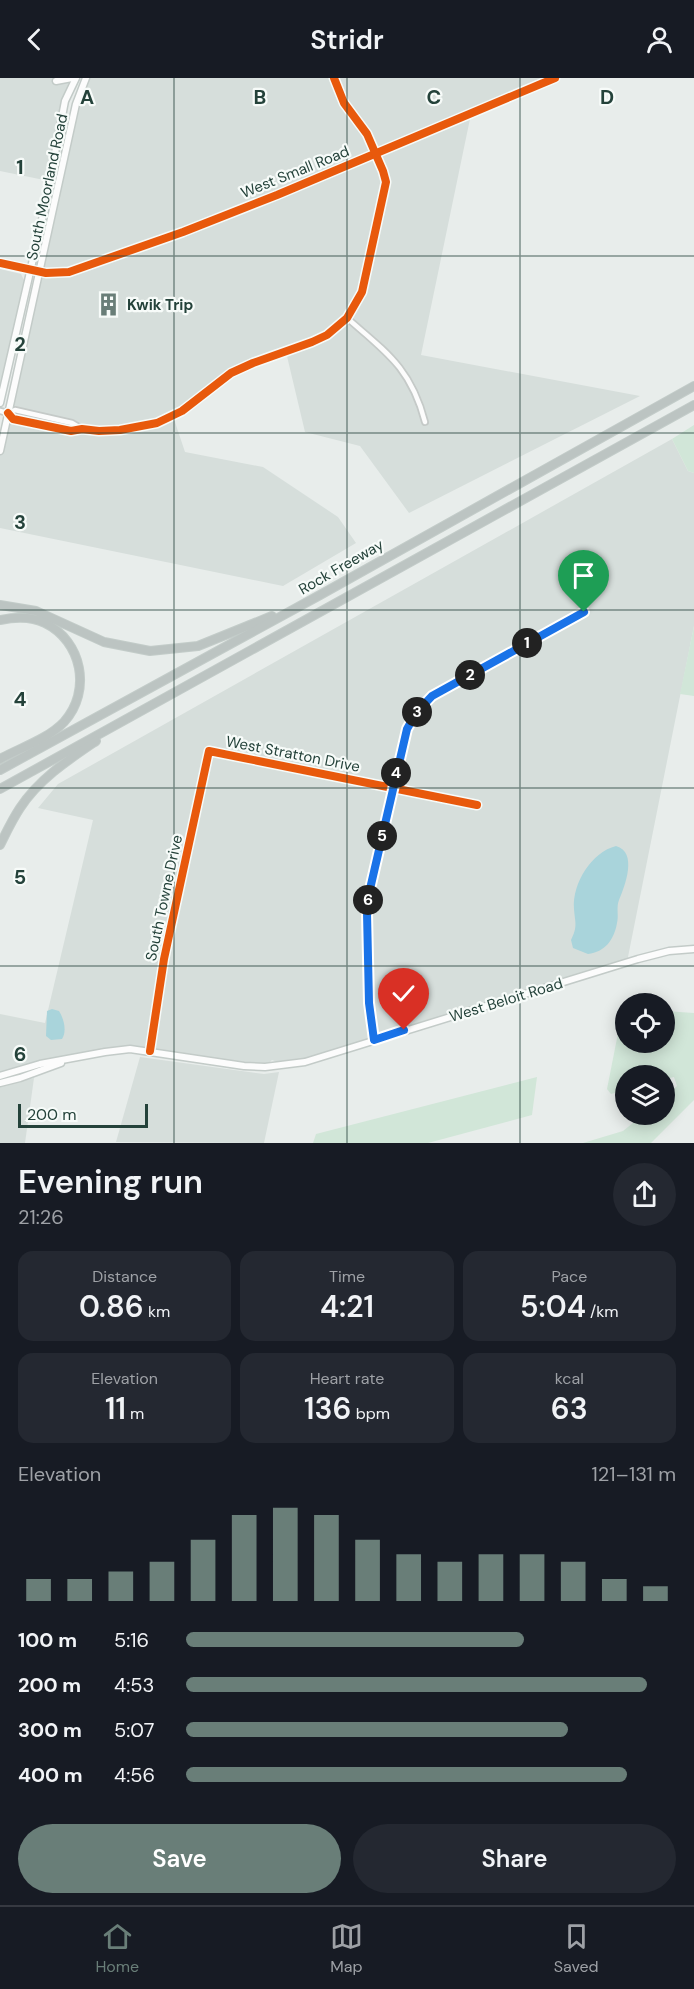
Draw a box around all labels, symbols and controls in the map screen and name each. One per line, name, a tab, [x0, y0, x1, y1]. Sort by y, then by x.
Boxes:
text: Stridr	[310, 22, 384, 57]
icon: back	[18, 23, 51, 56]
icon: person	[643, 23, 676, 56]
text: A	[80, 84, 94, 110]
text: B	[254, 84, 266, 110]
text: C	[427, 84, 441, 110]
text: D	[600, 84, 614, 110]
street label: South Moorland Road	[22, 112, 72, 262]
street label: West Small Road	[238, 141, 352, 203]
text: 1	[16, 154, 24, 180]
building icon: Kwik Trip	[96, 292, 122, 318]
place label: Kwik Trip	[127, 295, 193, 315]
text: 2	[14, 331, 26, 357]
text: 3	[14, 509, 26, 535]
street label: Rock Freeway	[295, 534, 388, 599]
pin	[558, 550, 609, 612]
icon: arrive	[567, 559, 600, 592]
pin: 1	[512, 628, 542, 658]
text: 1	[524, 632, 530, 653]
pin: 2	[455, 660, 485, 690]
text: 2	[465, 664, 475, 685]
text: 4	[14, 686, 27, 712]
pin: 3	[402, 697, 432, 727]
text: 3	[412, 701, 422, 722]
street label: West Stratton Drive	[224, 731, 362, 777]
pin: 4	[381, 758, 411, 788]
text: 4	[391, 762, 401, 783]
pin: 5	[367, 821, 397, 851]
text: 5	[377, 825, 387, 846]
street label: South Towne Drive	[141, 833, 187, 963]
text: 5	[14, 864, 26, 890]
pin: 6	[353, 885, 383, 915]
text: 6	[363, 889, 373, 910]
pin	[378, 968, 429, 1030]
street label: West Beloit Road	[447, 973, 565, 1027]
icon: check	[387, 977, 420, 1010]
map controls	[615, 993, 675, 1125]
button: locate	[615, 993, 675, 1053]
text: 6	[14, 1041, 26, 1067]
button: layers	[615, 1065, 675, 1125]
scale bar	[18, 1101, 148, 1128]
text: 200 m	[27, 1104, 76, 1125]
text: Evening run	[18, 1160, 203, 1203]
button: share	[613, 1163, 676, 1226]
text: 21:26	[18, 1204, 64, 1230]
text: Distance	[92, 1266, 157, 1287]
text: Time	[329, 1266, 365, 1287]
text: Pace	[551, 1266, 587, 1287]
text: 0.86	[79, 1287, 144, 1326]
text: 4:21	[320, 1287, 374, 1326]
text: 5:04	[520, 1287, 586, 1326]
text: km	[144, 1301, 170, 1322]
text: /km	[586, 1301, 619, 1322]
text: Elevation	[91, 1368, 158, 1389]
text: Heart rate	[310, 1368, 384, 1389]
text: kcal	[555, 1368, 584, 1389]
text: 11	[105, 1389, 126, 1428]
text: 136	[304, 1389, 351, 1428]
text: 63	[551, 1389, 588, 1428]
text: m	[126, 1403, 144, 1424]
text: bpm	[351, 1403, 390, 1424]
text: Elevation	[18, 1461, 101, 1487]
text: 121–131 m	[592, 1461, 676, 1487]
text: 100 m	[18, 1627, 77, 1653]
text: 5:16	[114, 1627, 149, 1653]
text: 200 m	[18, 1672, 81, 1698]
text: 4:53	[114, 1672, 154, 1698]
text: 300 m	[18, 1717, 82, 1743]
text: 5:07	[114, 1717, 154, 1743]
text: 400 m	[18, 1762, 83, 1788]
text: 4:56	[114, 1762, 155, 1788]
button: Save	[18, 1824, 341, 1893]
button: Share	[353, 1824, 676, 1893]
tab: Home	[95, 1920, 139, 1977]
tab: Map	[330, 1920, 363, 1977]
tab: Saved	[554, 1920, 599, 1977]

